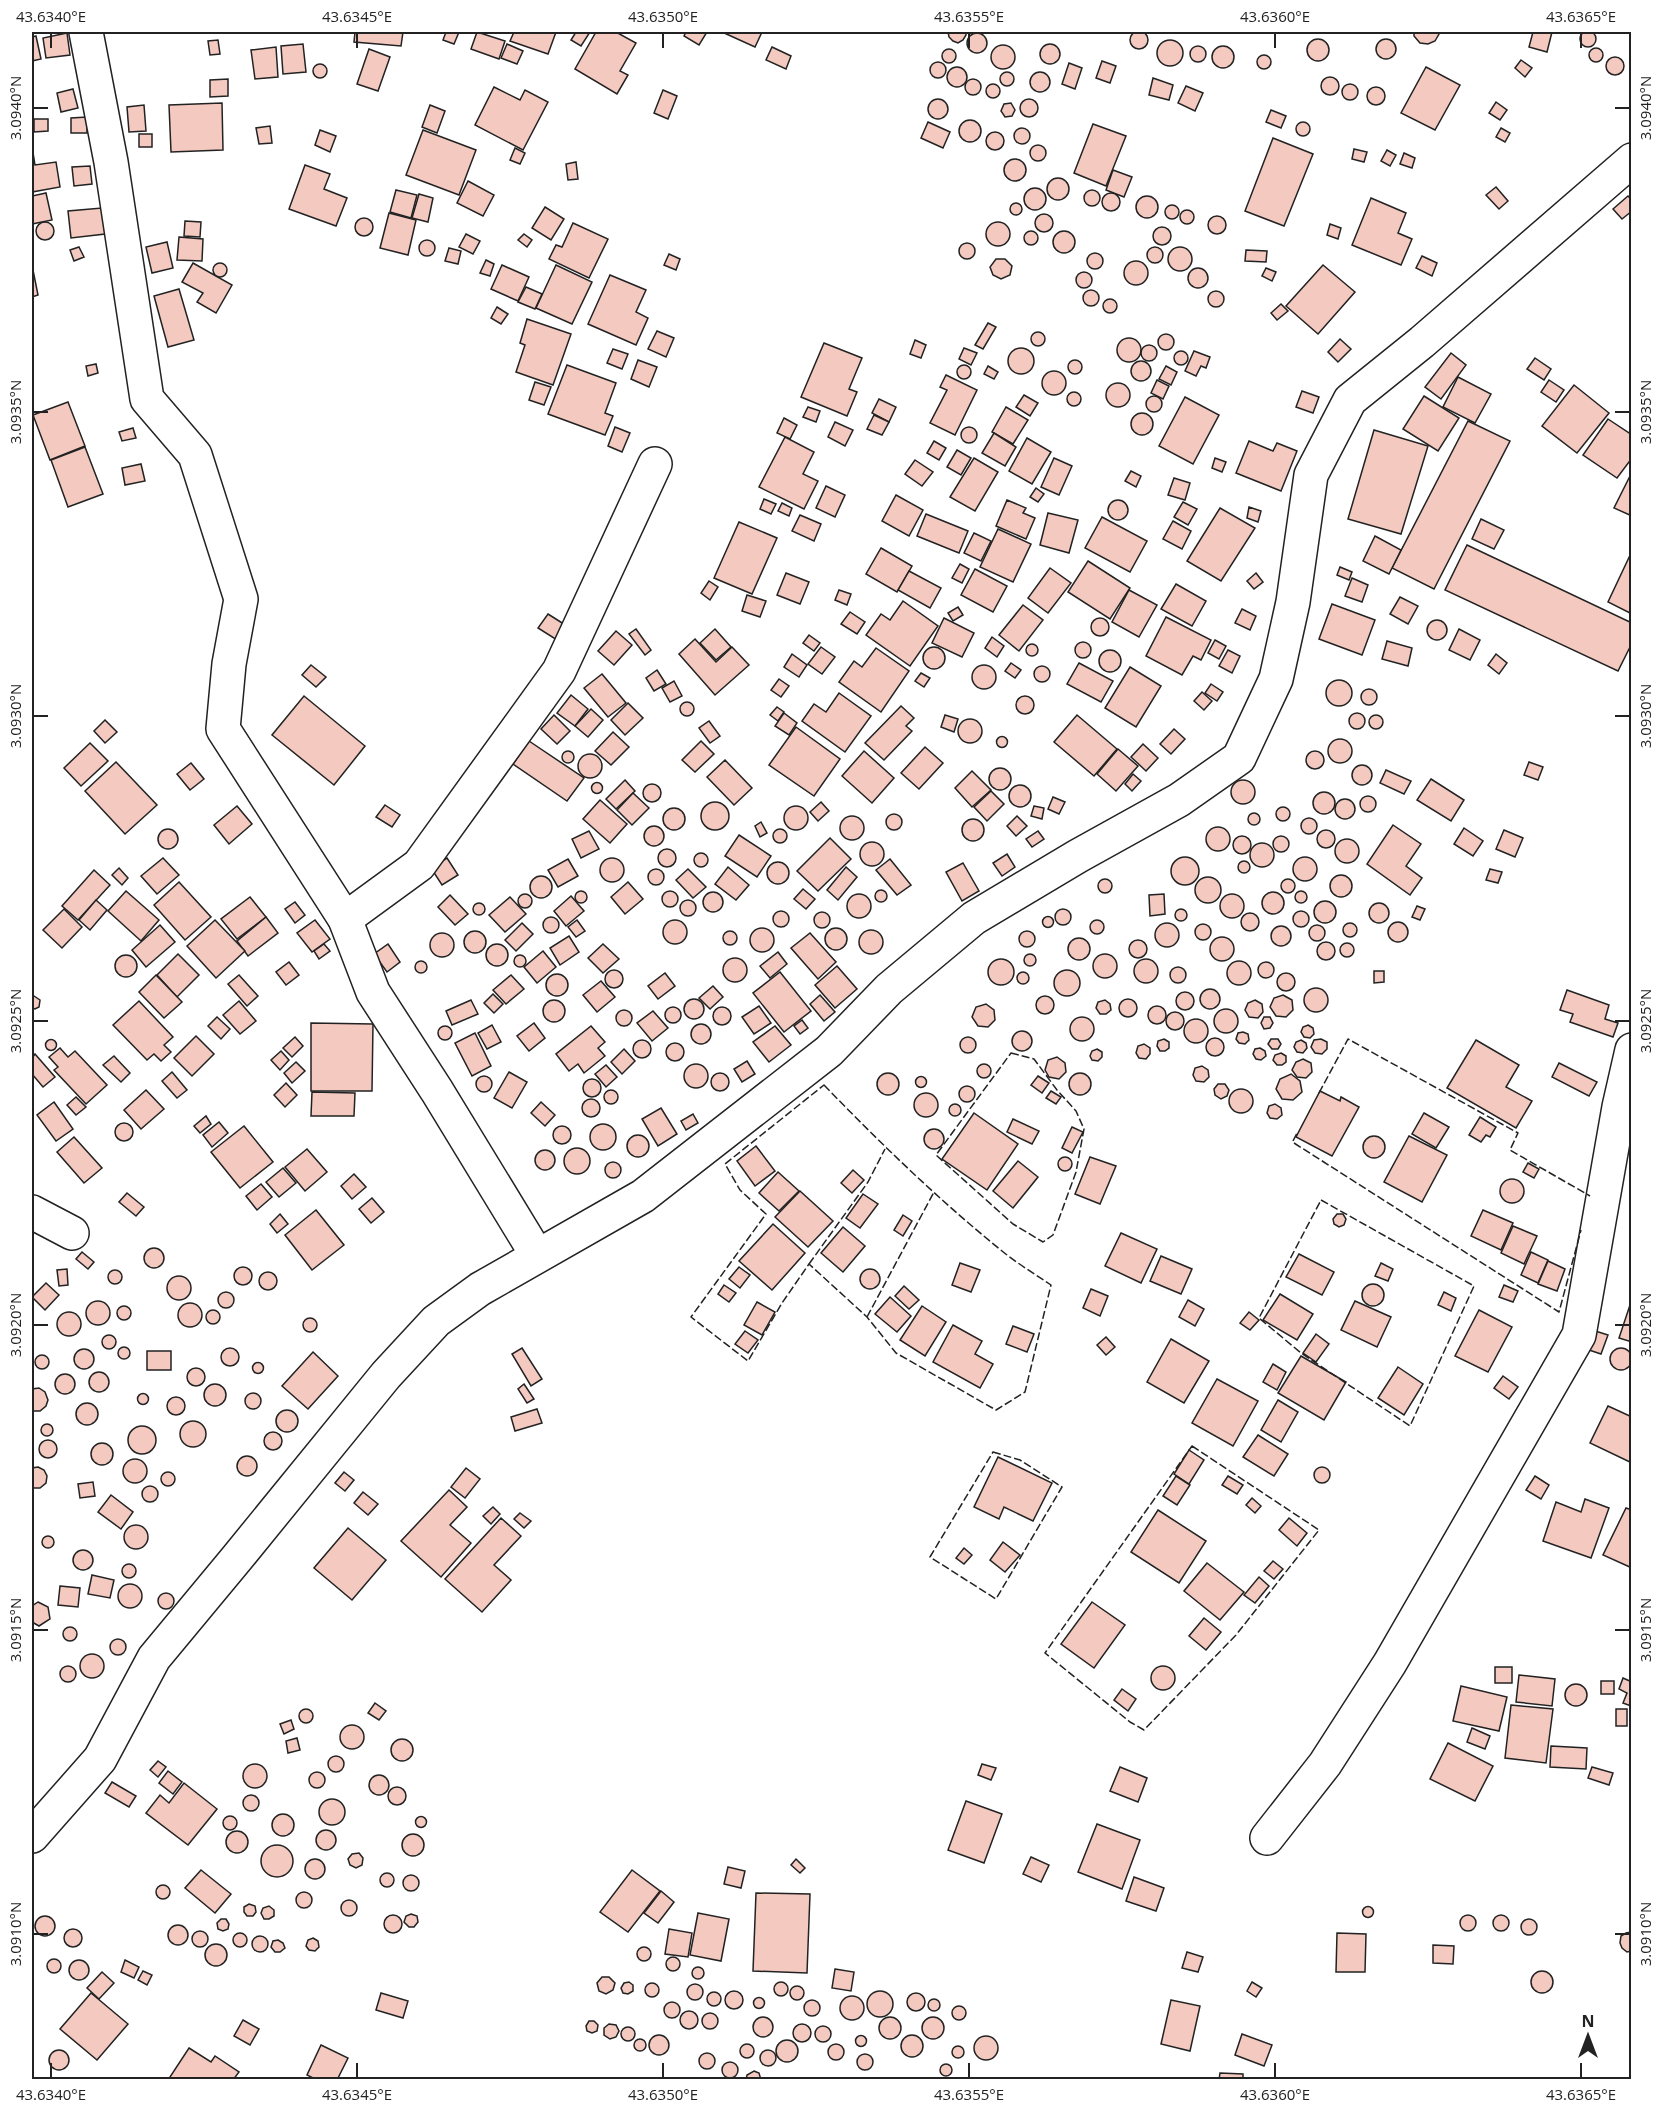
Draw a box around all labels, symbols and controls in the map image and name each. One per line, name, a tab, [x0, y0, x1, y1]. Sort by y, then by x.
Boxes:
text: 43.6340°E	[16, 6, 86, 26]
text: 43.6345°E	[322, 6, 392, 26]
text: 43.6350°E	[628, 6, 698, 26]
text: 43.6355°E	[934, 6, 1004, 26]
text: 43.6360°E	[1240, 6, 1310, 26]
text: 43.6365°E	[1546, 6, 1616, 26]
text: 3.0940°N	[5, 76, 25, 140]
text: 3.0940°N	[1635, 76, 1655, 140]
text: 3.0935°N	[5, 380, 25, 444]
text: 3.0935°N	[1635, 380, 1655, 444]
text: 3.0930°N	[5, 684, 25, 748]
text: 3.0930°N	[1635, 684, 1655, 748]
text: 3.0925°N	[5, 989, 25, 1053]
text: 3.0925°N	[1635, 989, 1655, 1053]
text: 3.0920°N	[5, 1293, 25, 1357]
text: 3.0920°N	[1635, 1293, 1655, 1357]
text: 3.0915°N	[5, 1598, 25, 1662]
text: 3.0915°N	[1635, 1598, 1655, 1662]
text: 3.0910°N	[5, 1902, 25, 1966]
text: 3.0910°N	[1635, 1902, 1655, 1966]
north arrow	[1558, 2006, 1618, 2066]
text: N	[1581, 2010, 1595, 2032]
text: 43.6340°E	[16, 2084, 86, 2104]
text: 43.6345°E	[322, 2084, 392, 2104]
text: 43.6350°E	[628, 2084, 698, 2104]
text: 43.6355°E	[934, 2084, 1004, 2104]
text: 43.6360°E	[1240, 2084, 1310, 2104]
text: 43.6365°E	[1546, 2084, 1616, 2104]

